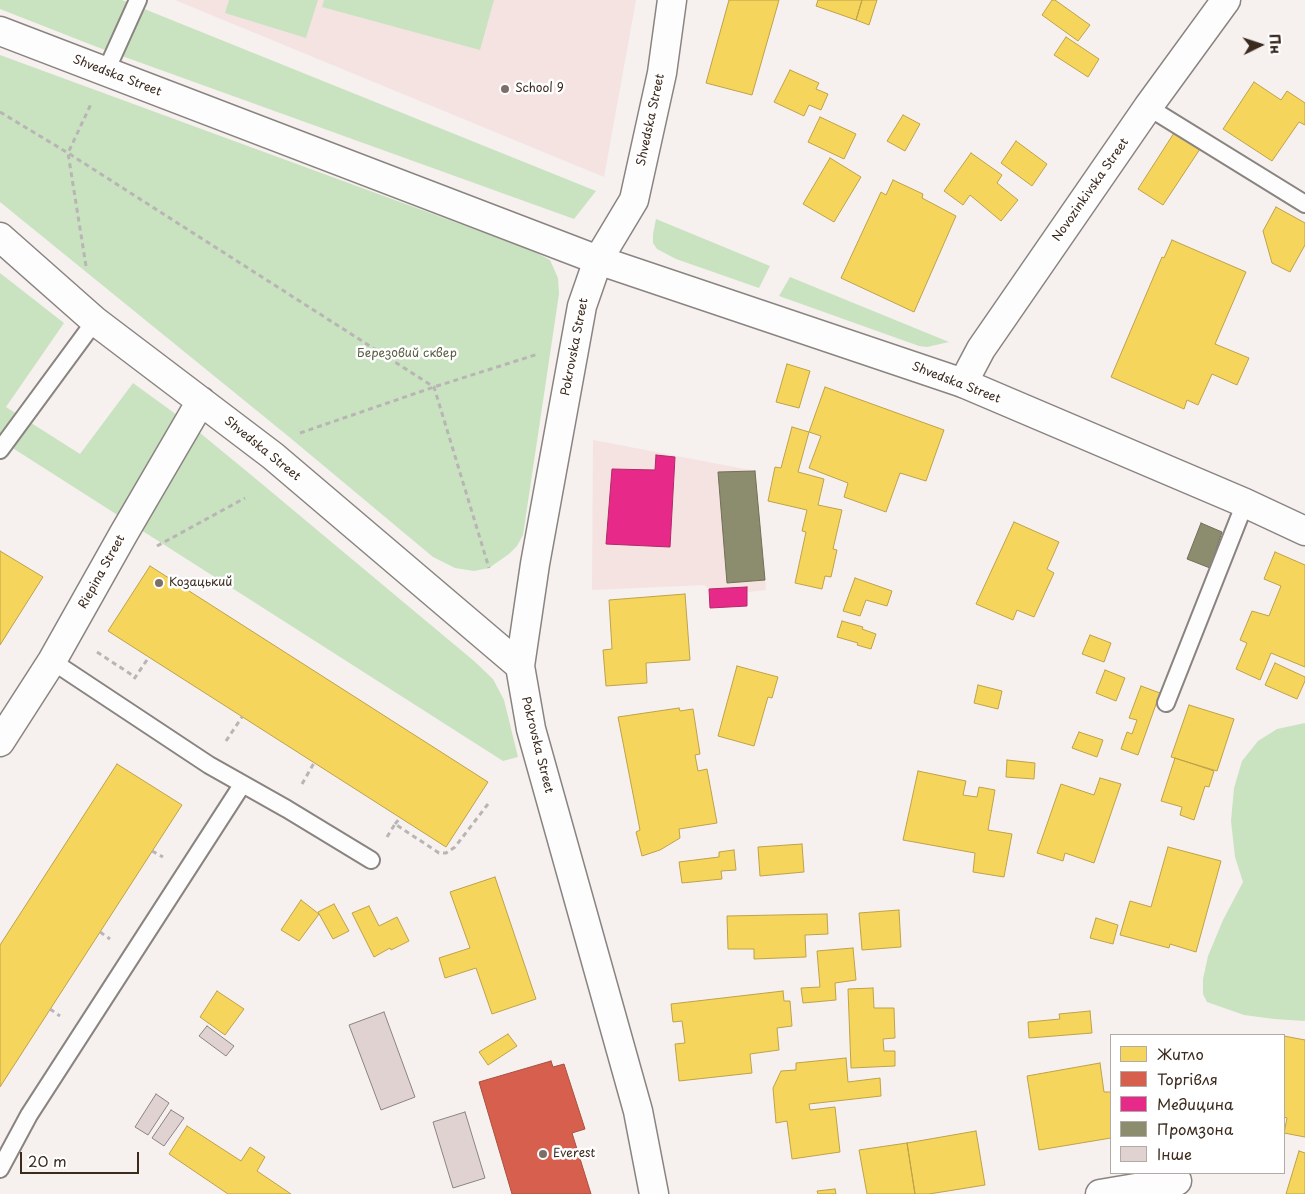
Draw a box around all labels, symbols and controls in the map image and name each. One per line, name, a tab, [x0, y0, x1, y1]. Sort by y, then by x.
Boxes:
north arrow	[1235, 20, 1285, 70]
text: Пн	[1264, 33, 1287, 55]
street label: Shvedska Street	[71, 52, 163, 100]
street label: Shvedska Street	[634, 73, 668, 167]
place label: School 9	[515, 82, 564, 96]
marker: School 9	[499, 83, 511, 95]
street label: Novozinkivska Street	[1050, 136, 1132, 244]
street label: Pokrovska Street	[558, 297, 592, 397]
park label: Березовий сквер	[357, 347, 457, 361]
street label: Shvedska Street	[910, 359, 1002, 407]
street label: Shvedska Street	[221, 414, 303, 484]
street label: Riepina Street	[76, 533, 128, 611]
place label: Козацький	[169, 576, 232, 590]
marker: Козацький	[153, 577, 165, 589]
street label: Pokrovska Street	[518, 695, 556, 795]
legend	[1110, 1034, 1285, 1174]
text: Житло	[1157, 1042, 1204, 1065]
text: Торгівля	[1157, 1067, 1218, 1090]
text: Медицина	[1157, 1092, 1234, 1115]
text: Промзона	[1157, 1117, 1233, 1140]
scale bar	[22, 1142, 141, 1174]
text: Інше	[1157, 1142, 1192, 1165]
place label: Everest	[553, 1147, 595, 1161]
marker: Everest	[537, 1148, 549, 1160]
text: 20 m	[28, 1149, 67, 1172]

